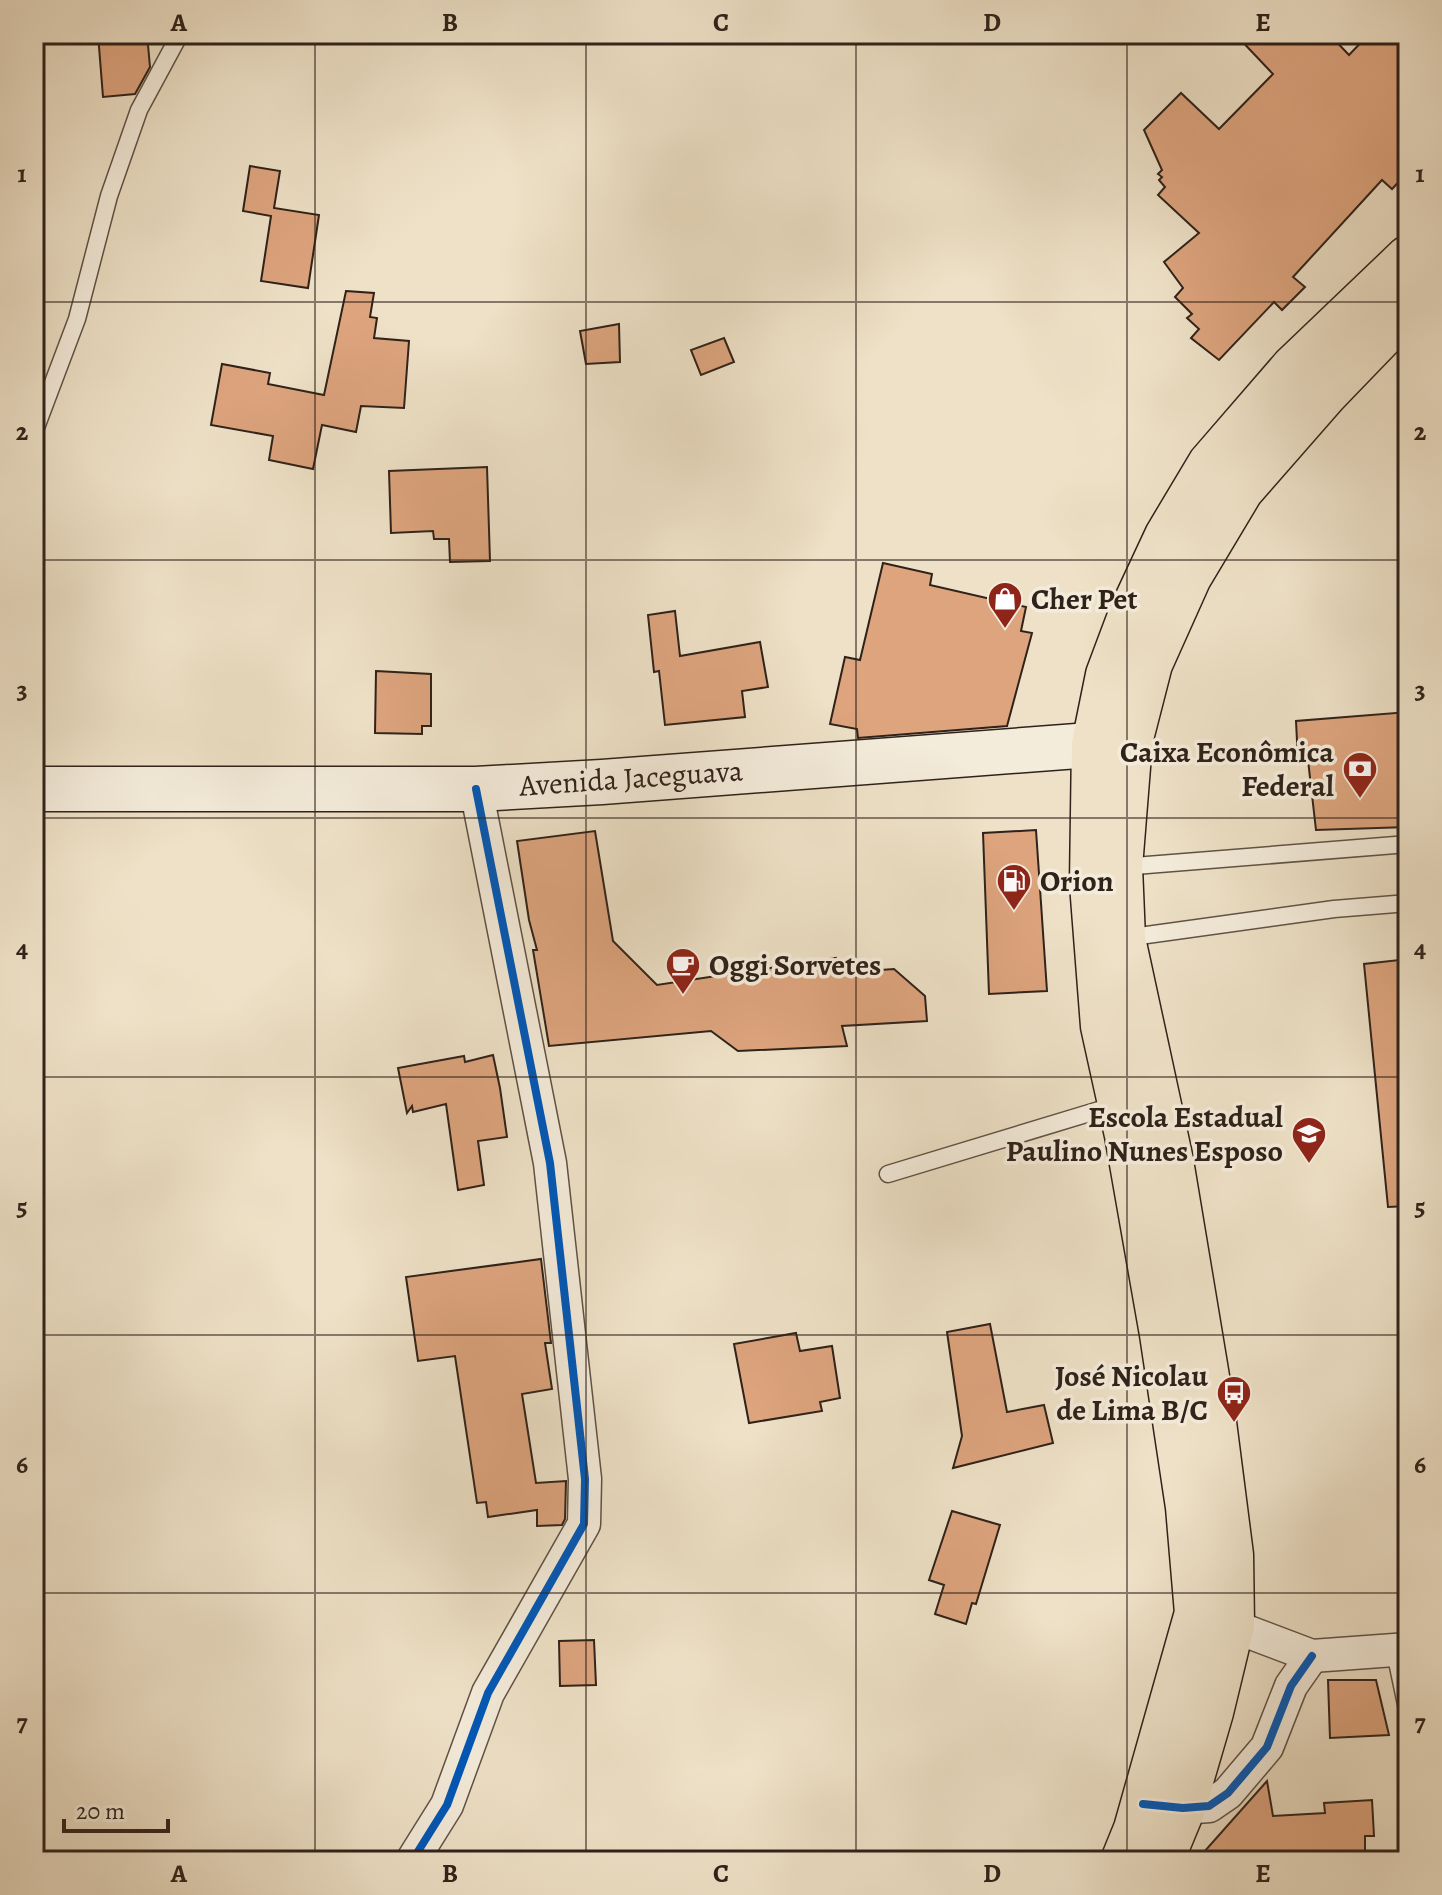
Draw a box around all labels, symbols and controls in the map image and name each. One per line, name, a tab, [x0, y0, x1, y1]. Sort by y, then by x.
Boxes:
text: A	[170, 5, 188, 40]
text: B	[442, 5, 458, 40]
text: C	[713, 5, 729, 40]
text: D	[983, 5, 1001, 40]
text: E	[1255, 5, 1271, 40]
text: 1	[17, 156, 27, 191]
text: 1	[1415, 156, 1425, 191]
text: 2	[16, 414, 29, 449]
text: 2	[1414, 414, 1427, 449]
place label: Cher Pet	[1031, 579, 1137, 619]
shop icon: Cher Pet	[986, 580, 1024, 630]
text: 3	[16, 672, 28, 707]
text: 3	[1414, 672, 1426, 707]
place label: Caixa Econômica Federal	[1120, 732, 1335, 806]
street label: Avenida Jaceguava	[517, 750, 744, 806]
bank icon: Caixa Econômica Federal	[1341, 750, 1379, 800]
place label: Orion	[1040, 861, 1114, 901]
fuel station icon: Orion	[995, 862, 1033, 912]
text: 4	[16, 931, 28, 966]
text: 4	[1414, 931, 1426, 966]
place label: Oggi Sorvetes	[709, 945, 881, 985]
cafe icon: Oggi Sorvetes	[664, 946, 702, 996]
place label: Escola Estadual Paulino Nunes Esposo	[1006, 1097, 1283, 1171]
school or university icon: Escola Estadual Paulino Nunes Esposo	[1290, 1115, 1328, 1165]
text: 5	[16, 1189, 28, 1224]
text: 5	[1414, 1189, 1426, 1224]
place label: José Nicolau de Lima B/C	[1055, 1356, 1209, 1430]
bus stop icon: José Nicolau de Lima B/C	[1215, 1374, 1253, 1424]
text: 6	[16, 1447, 28, 1482]
text: 6	[1414, 1447, 1426, 1482]
text: 7	[16, 1705, 28, 1740]
text: 7	[1414, 1705, 1426, 1740]
scale bar	[64, 1783, 168, 1833]
text: 20 m	[76, 1795, 125, 1827]
text: A	[170, 1856, 188, 1891]
text: B	[442, 1856, 458, 1891]
text: C	[713, 1856, 729, 1891]
text: D	[983, 1856, 1001, 1891]
text: E	[1255, 1856, 1271, 1891]

